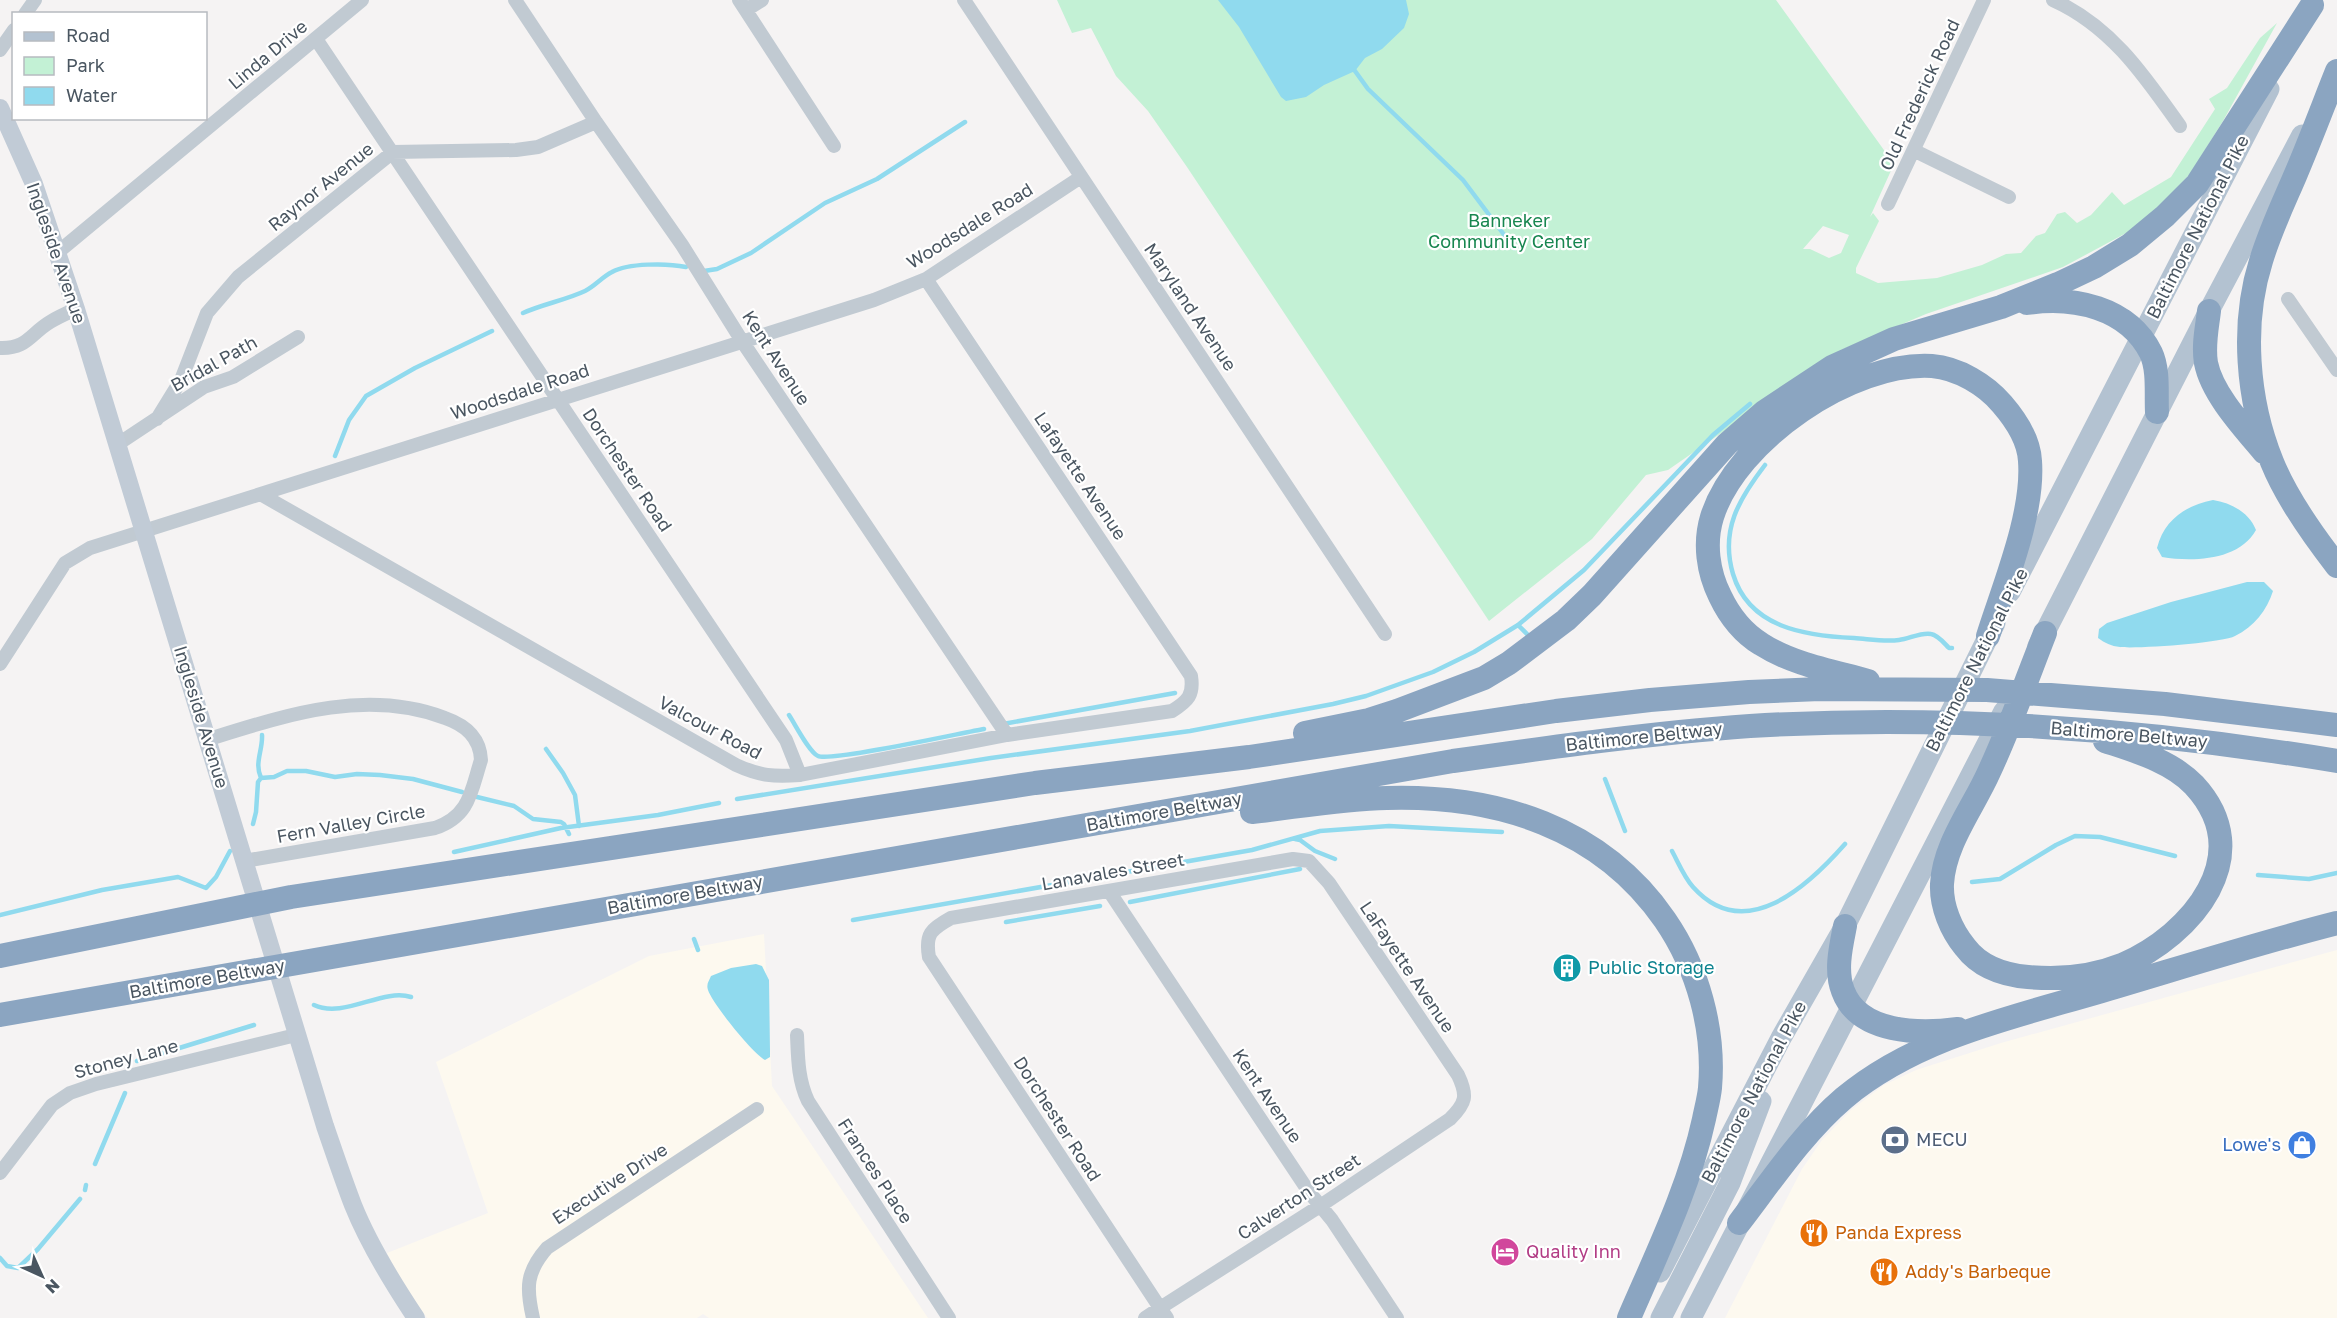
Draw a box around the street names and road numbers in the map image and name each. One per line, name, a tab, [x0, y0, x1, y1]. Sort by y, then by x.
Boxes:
street label: Linda Drive	[223, 15, 311, 94]
street label: Old Frederick Road	[1874, 15, 1964, 174]
street label: Baltimore National Pike	[2141, 131, 2253, 322]
street label: Raynor Avenue	[263, 137, 377, 235]
street label: Woodsdale Road	[902, 177, 1037, 273]
street label: Ingleside Avenue	[22, 179, 91, 326]
street label: Maryland Avenue	[1140, 238, 1242, 375]
street label: Kent Avenue	[738, 306, 816, 409]
street label: Bridal Path	[167, 330, 261, 396]
street label: Woodsdale Road	[448, 358, 592, 424]
street label: Dorchester Road	[578, 403, 677, 535]
street label: Lafayette Avenue	[1030, 407, 1132, 544]
street label: Baltimore National Pike	[1920, 564, 2032, 755]
street label: Ingleside Avenue	[170, 643, 234, 791]
street label: Valcour Road	[655, 691, 766, 764]
street label: Baltimore Beltway	[2050, 716, 2209, 752]
street label: Baltimore Beltway	[1564, 717, 1723, 755]
street label: Baltimore Beltway	[1084, 787, 1243, 836]
street label: Fern Valley Circle	[275, 799, 427, 847]
street label: Lanavales Street	[1040, 848, 1186, 894]
street label: Baltimore Beltway	[605, 870, 764, 919]
street label: LaFayette Avenue	[1356, 897, 1460, 1036]
street label: Baltimore Beltway	[127, 954, 286, 1003]
street label: Baltimore National Pike	[1696, 997, 1810, 1186]
street label: Stoney Lane	[71, 1034, 180, 1083]
street label: Kent Avenue	[1228, 1044, 1307, 1147]
street label: Dorchester Road	[1009, 1052, 1106, 1185]
street label: Frances Place	[834, 1114, 918, 1227]
street label: Executive Drive	[548, 1138, 671, 1229]
street label: Calverton Street	[1233, 1148, 1364, 1244]

